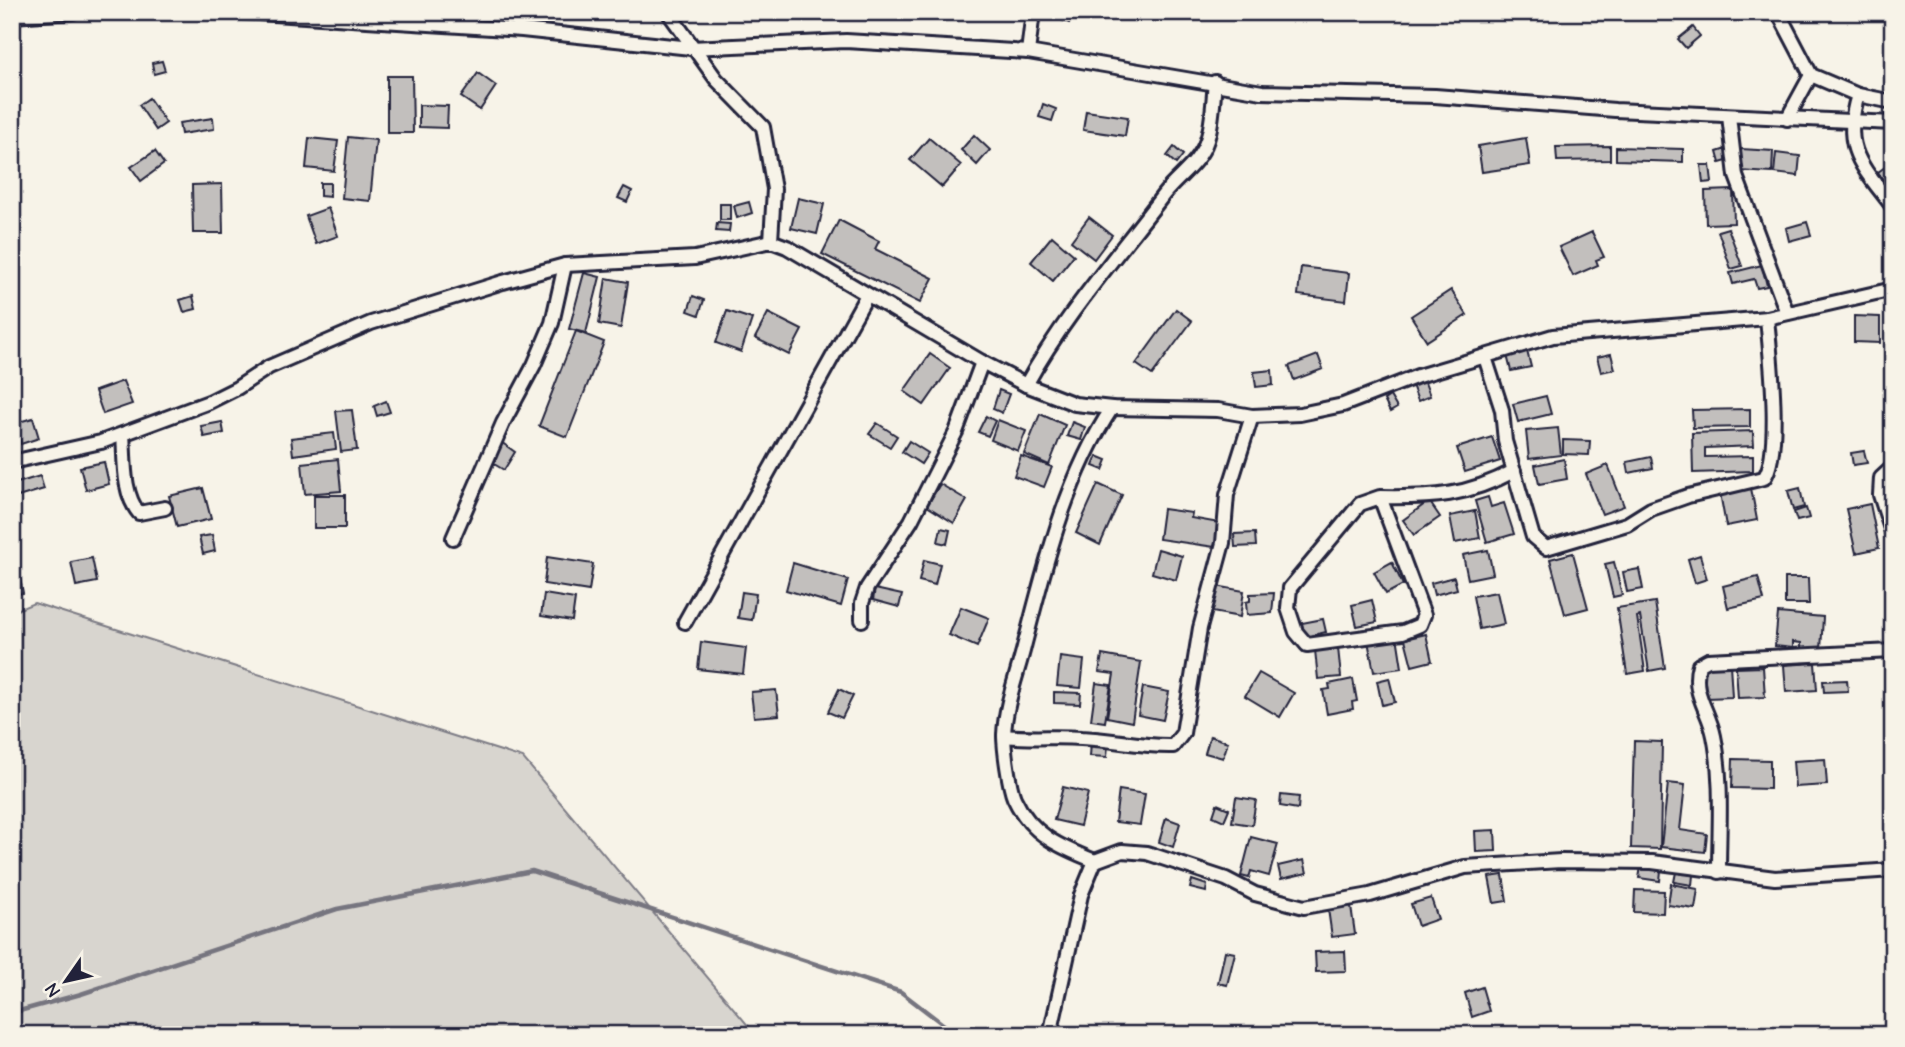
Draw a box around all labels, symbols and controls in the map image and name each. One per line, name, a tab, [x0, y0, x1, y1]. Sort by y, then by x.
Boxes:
north arrow	[32, 946, 102, 1016]
text: N	[40, 979, 65, 1001]

